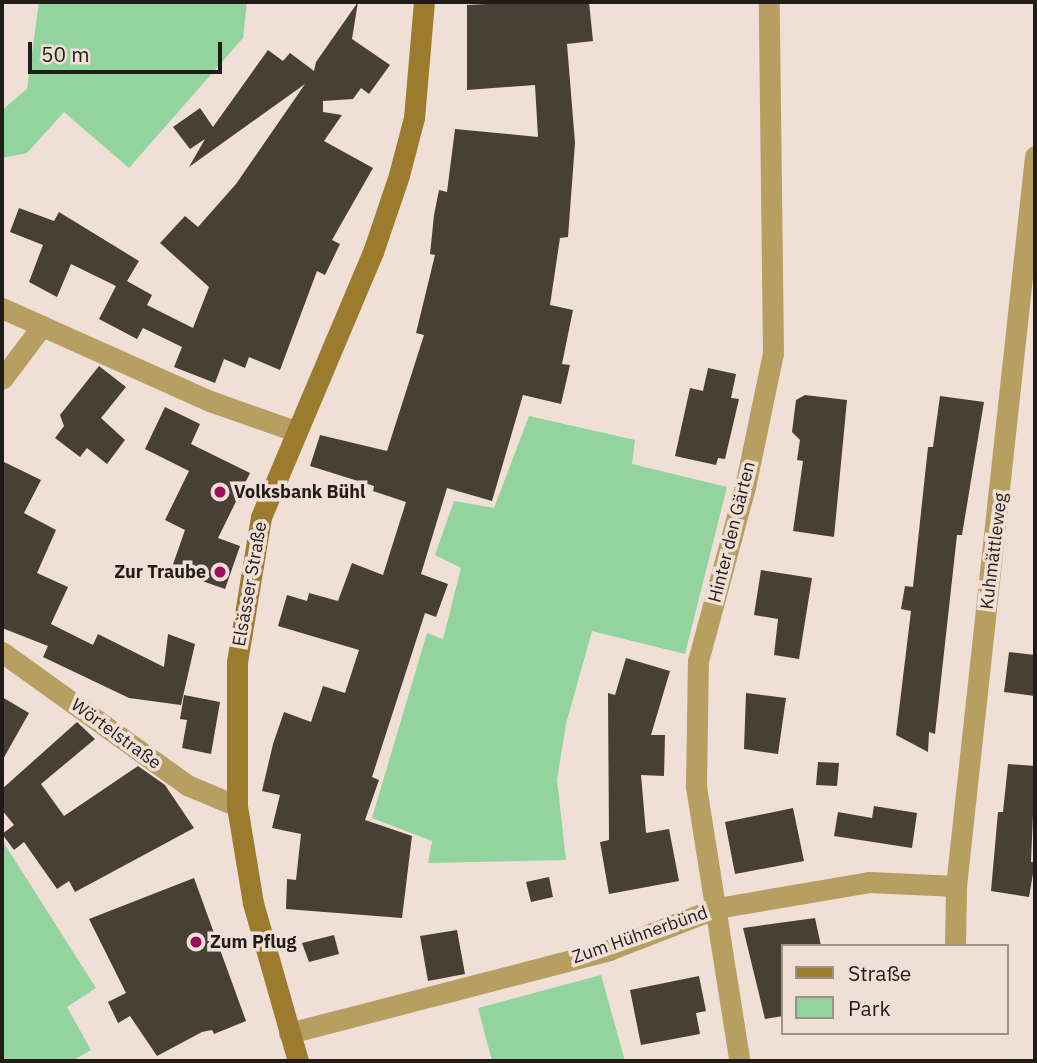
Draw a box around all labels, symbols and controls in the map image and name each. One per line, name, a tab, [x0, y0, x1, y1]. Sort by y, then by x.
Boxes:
scale bar	[32, 28, 226, 72]
text: 50 m	[41, 40, 90, 68]
street label: Hinter den Gärten	[704, 459, 760, 605]
place label: Volksbank Bühl	[234, 481, 365, 503]
marker: Volksbank Bühl	[212, 484, 228, 500]
street label: Kuhmättleweg	[976, 491, 1012, 611]
street label: Elsässer Straße	[228, 520, 272, 648]
place label: Zur Traube	[114, 561, 206, 583]
marker: Zur Traube	[212, 564, 228, 580]
street label: Wörtelstraße	[67, 694, 165, 774]
street label: Zum Hühnerbünd	[569, 902, 711, 968]
place label: Zum Pflug	[210, 931, 296, 953]
marker: Zum Pflug	[188, 934, 204, 950]
legend	[782, 944, 1009, 1035]
text: Straße	[848, 959, 911, 987]
text: Park	[848, 994, 891, 1022]

